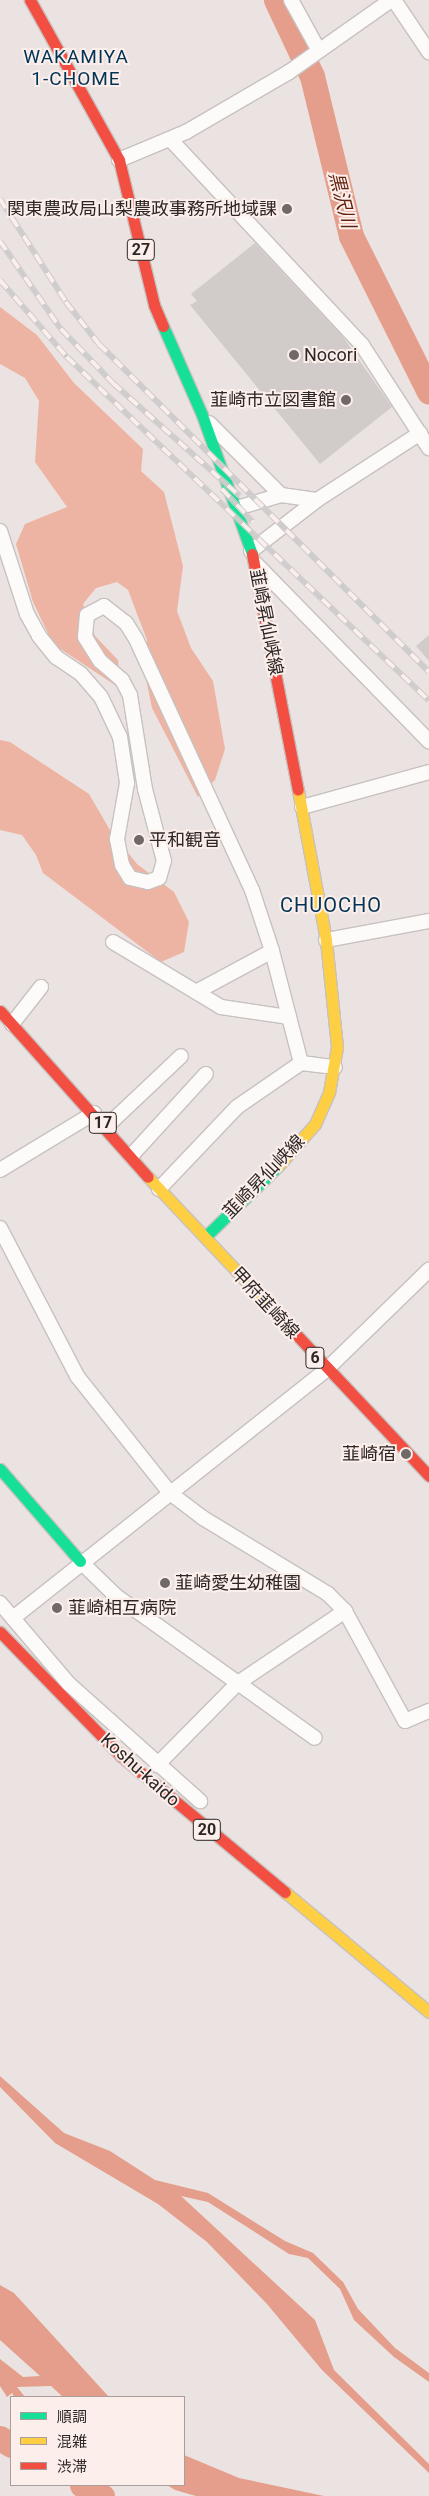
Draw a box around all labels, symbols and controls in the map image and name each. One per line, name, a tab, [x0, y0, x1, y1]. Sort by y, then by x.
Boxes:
district label: WAKAMIYA 1-CHOME	[22, 46, 130, 90]
water label: 黒沢川	[324, 170, 360, 230]
place label: 関東農政局山梨農政事務所地域課	[7, 198, 277, 220]
marker: 関東農政局山梨農政事務所地域課	[281, 203, 293, 215]
road number: 27	[126, 236, 156, 264]
place label: Nocori	[304, 344, 357, 366]
marker: Nocori	[288, 349, 300, 361]
place label: 韮崎市立図書館	[210, 389, 336, 411]
marker: 韮崎市立図書館	[340, 394, 352, 406]
street label: 韮崎昇仙峡線	[245, 567, 287, 677]
place label: 平和観音	[149, 829, 221, 851]
marker: 平和観音	[133, 834, 145, 846]
district label: CHUOCHO	[279, 893, 383, 917]
road number: 17	[88, 1110, 118, 1136]
street label: 韮崎昇仙峡線	[219, 1131, 309, 1223]
street label: 甲府韮崎線	[226, 1263, 304, 1343]
road number: 6	[305, 1345, 325, 1372]
place label: 韮崎宿	[342, 1443, 396, 1465]
marker: 韮崎宿	[400, 1448, 412, 1460]
place label: 韮崎愛生幼稚園	[175, 1572, 301, 1594]
marker: 韮崎愛生幼稚園	[159, 1577, 171, 1589]
place label: 韮崎相互病院	[68, 1597, 176, 1619]
marker: 韮崎相互病院	[50, 1601, 64, 1615]
street label: Koshu-kaido	[96, 1729, 184, 1811]
road number: 20	[192, 1816, 222, 1844]
legend	[10, 2396, 185, 2486]
text: 順調	[57, 2408, 87, 2426]
text: 混雑	[57, 2433, 87, 2451]
text: 渋滞	[57, 2458, 87, 2476]

